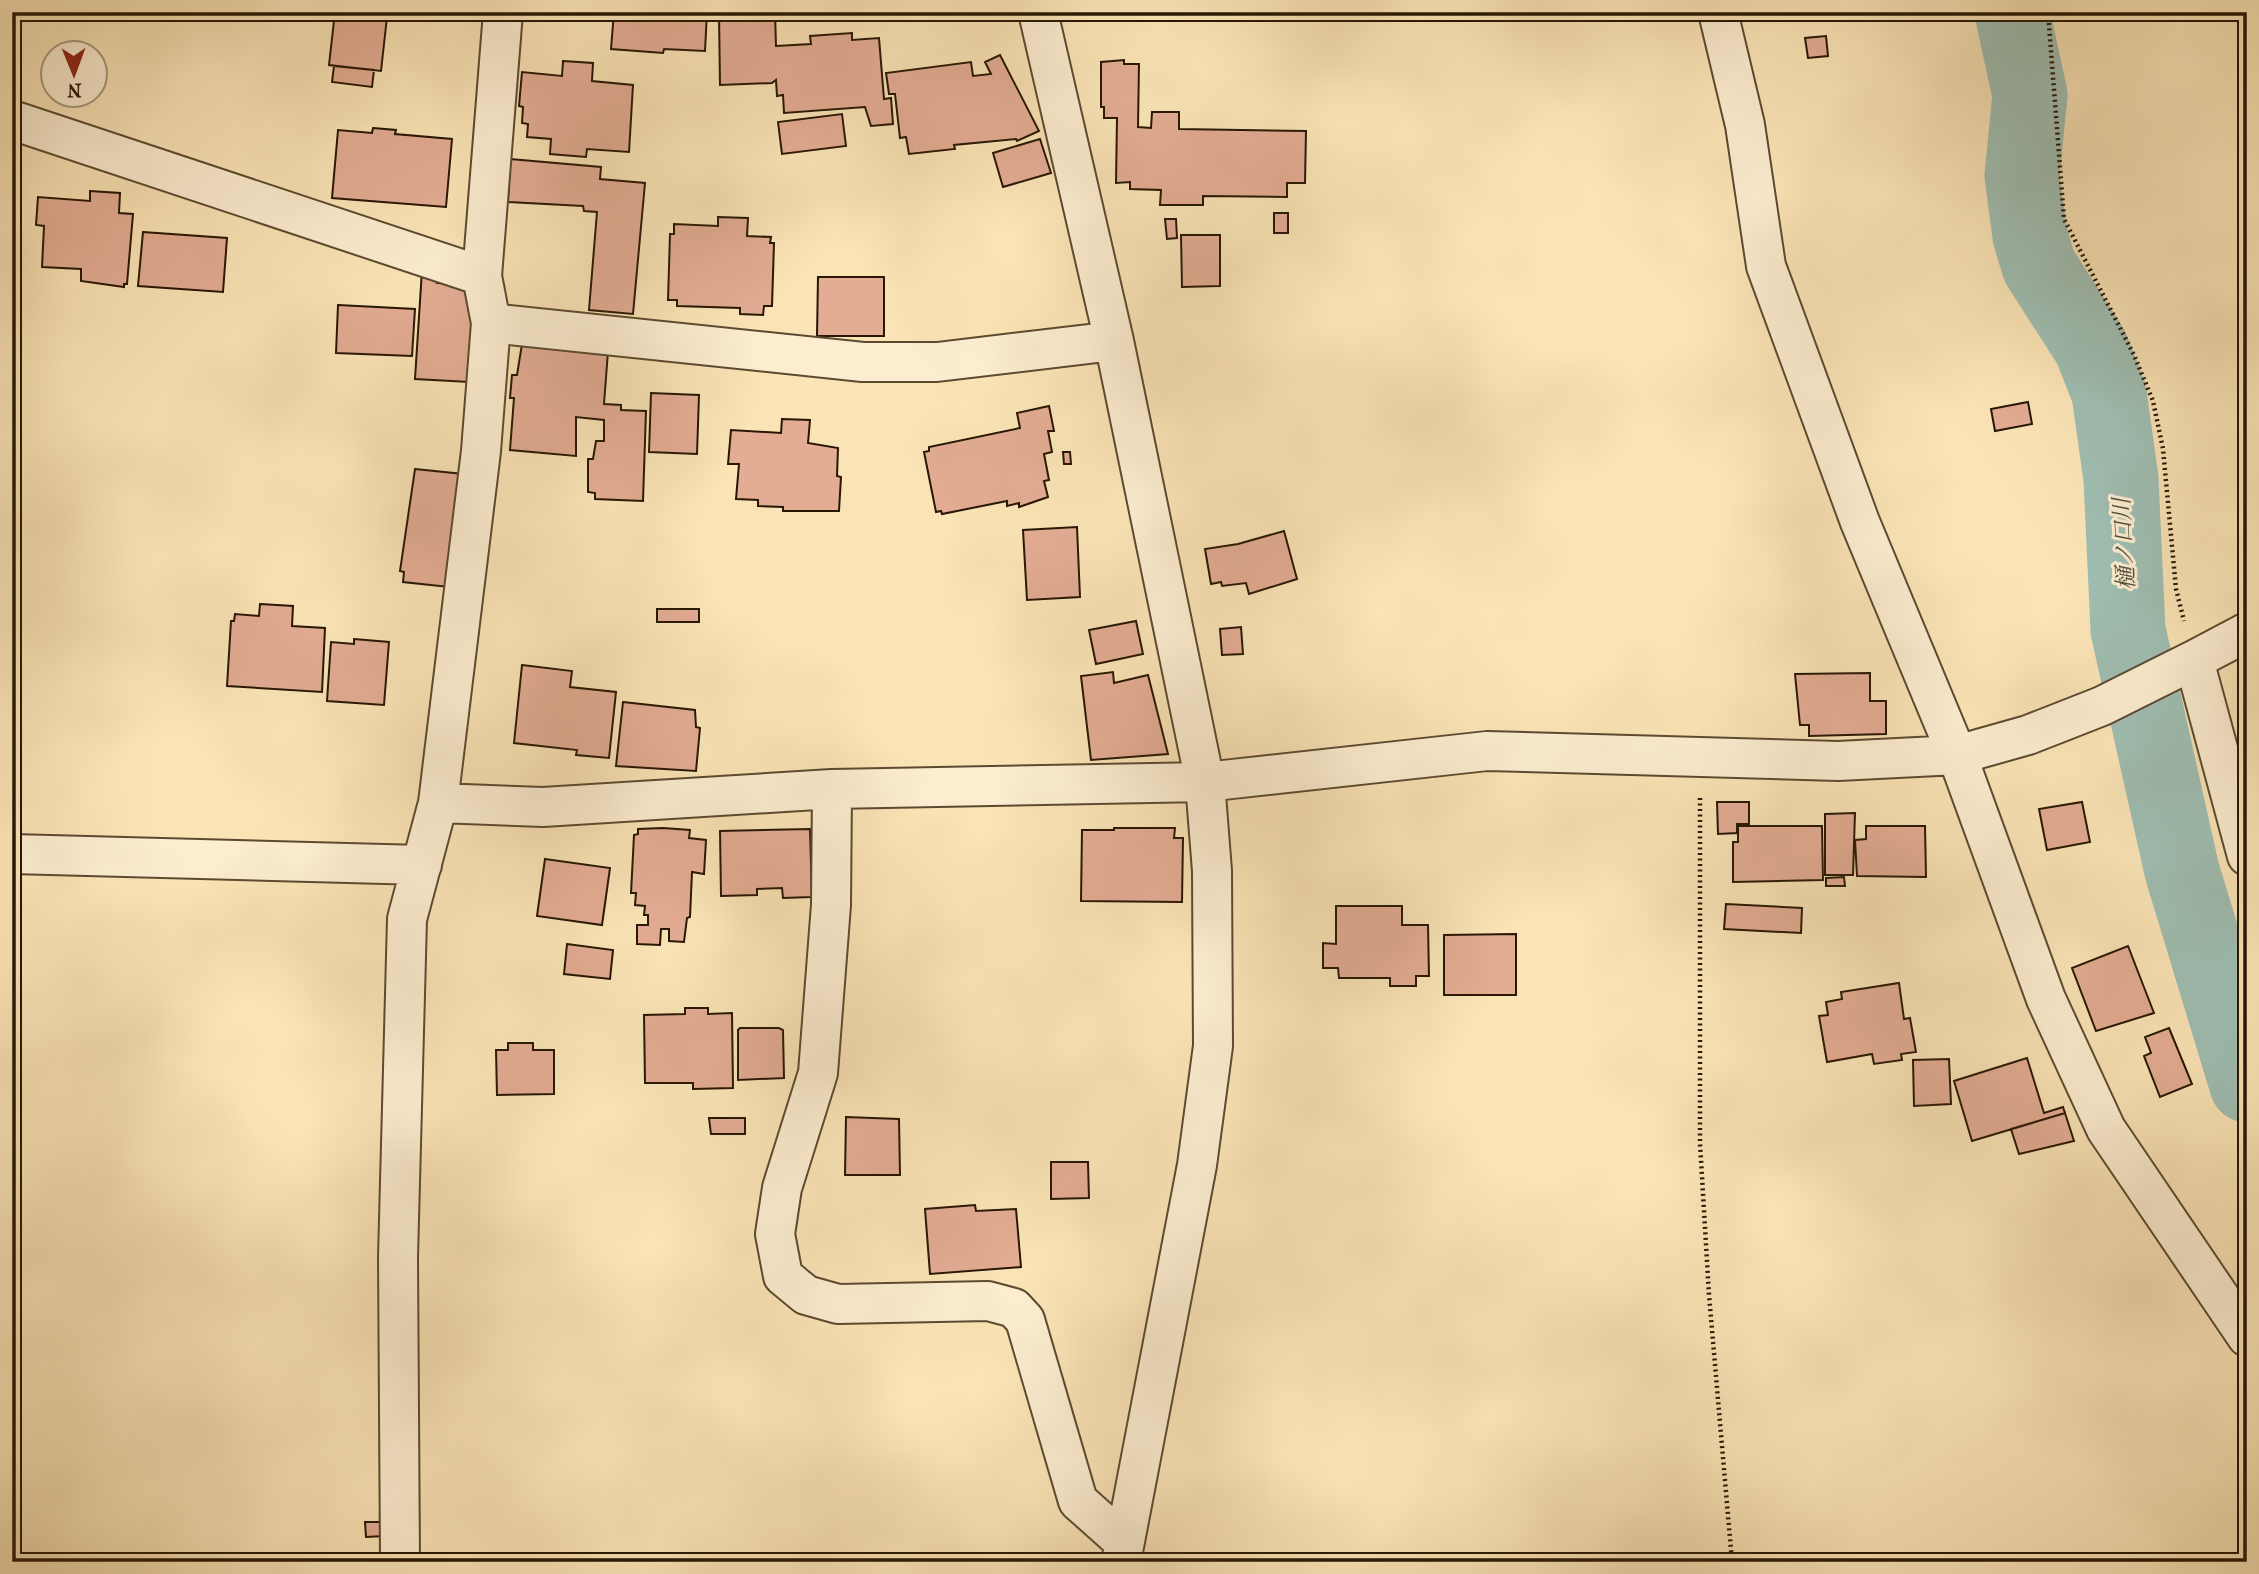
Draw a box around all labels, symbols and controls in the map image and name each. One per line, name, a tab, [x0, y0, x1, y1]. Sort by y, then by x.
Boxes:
north arrow	[38, 38, 108, 108]
text: N	[66, 79, 82, 101]
water label: 樋ノ口川	[2108, 494, 2140, 591]

